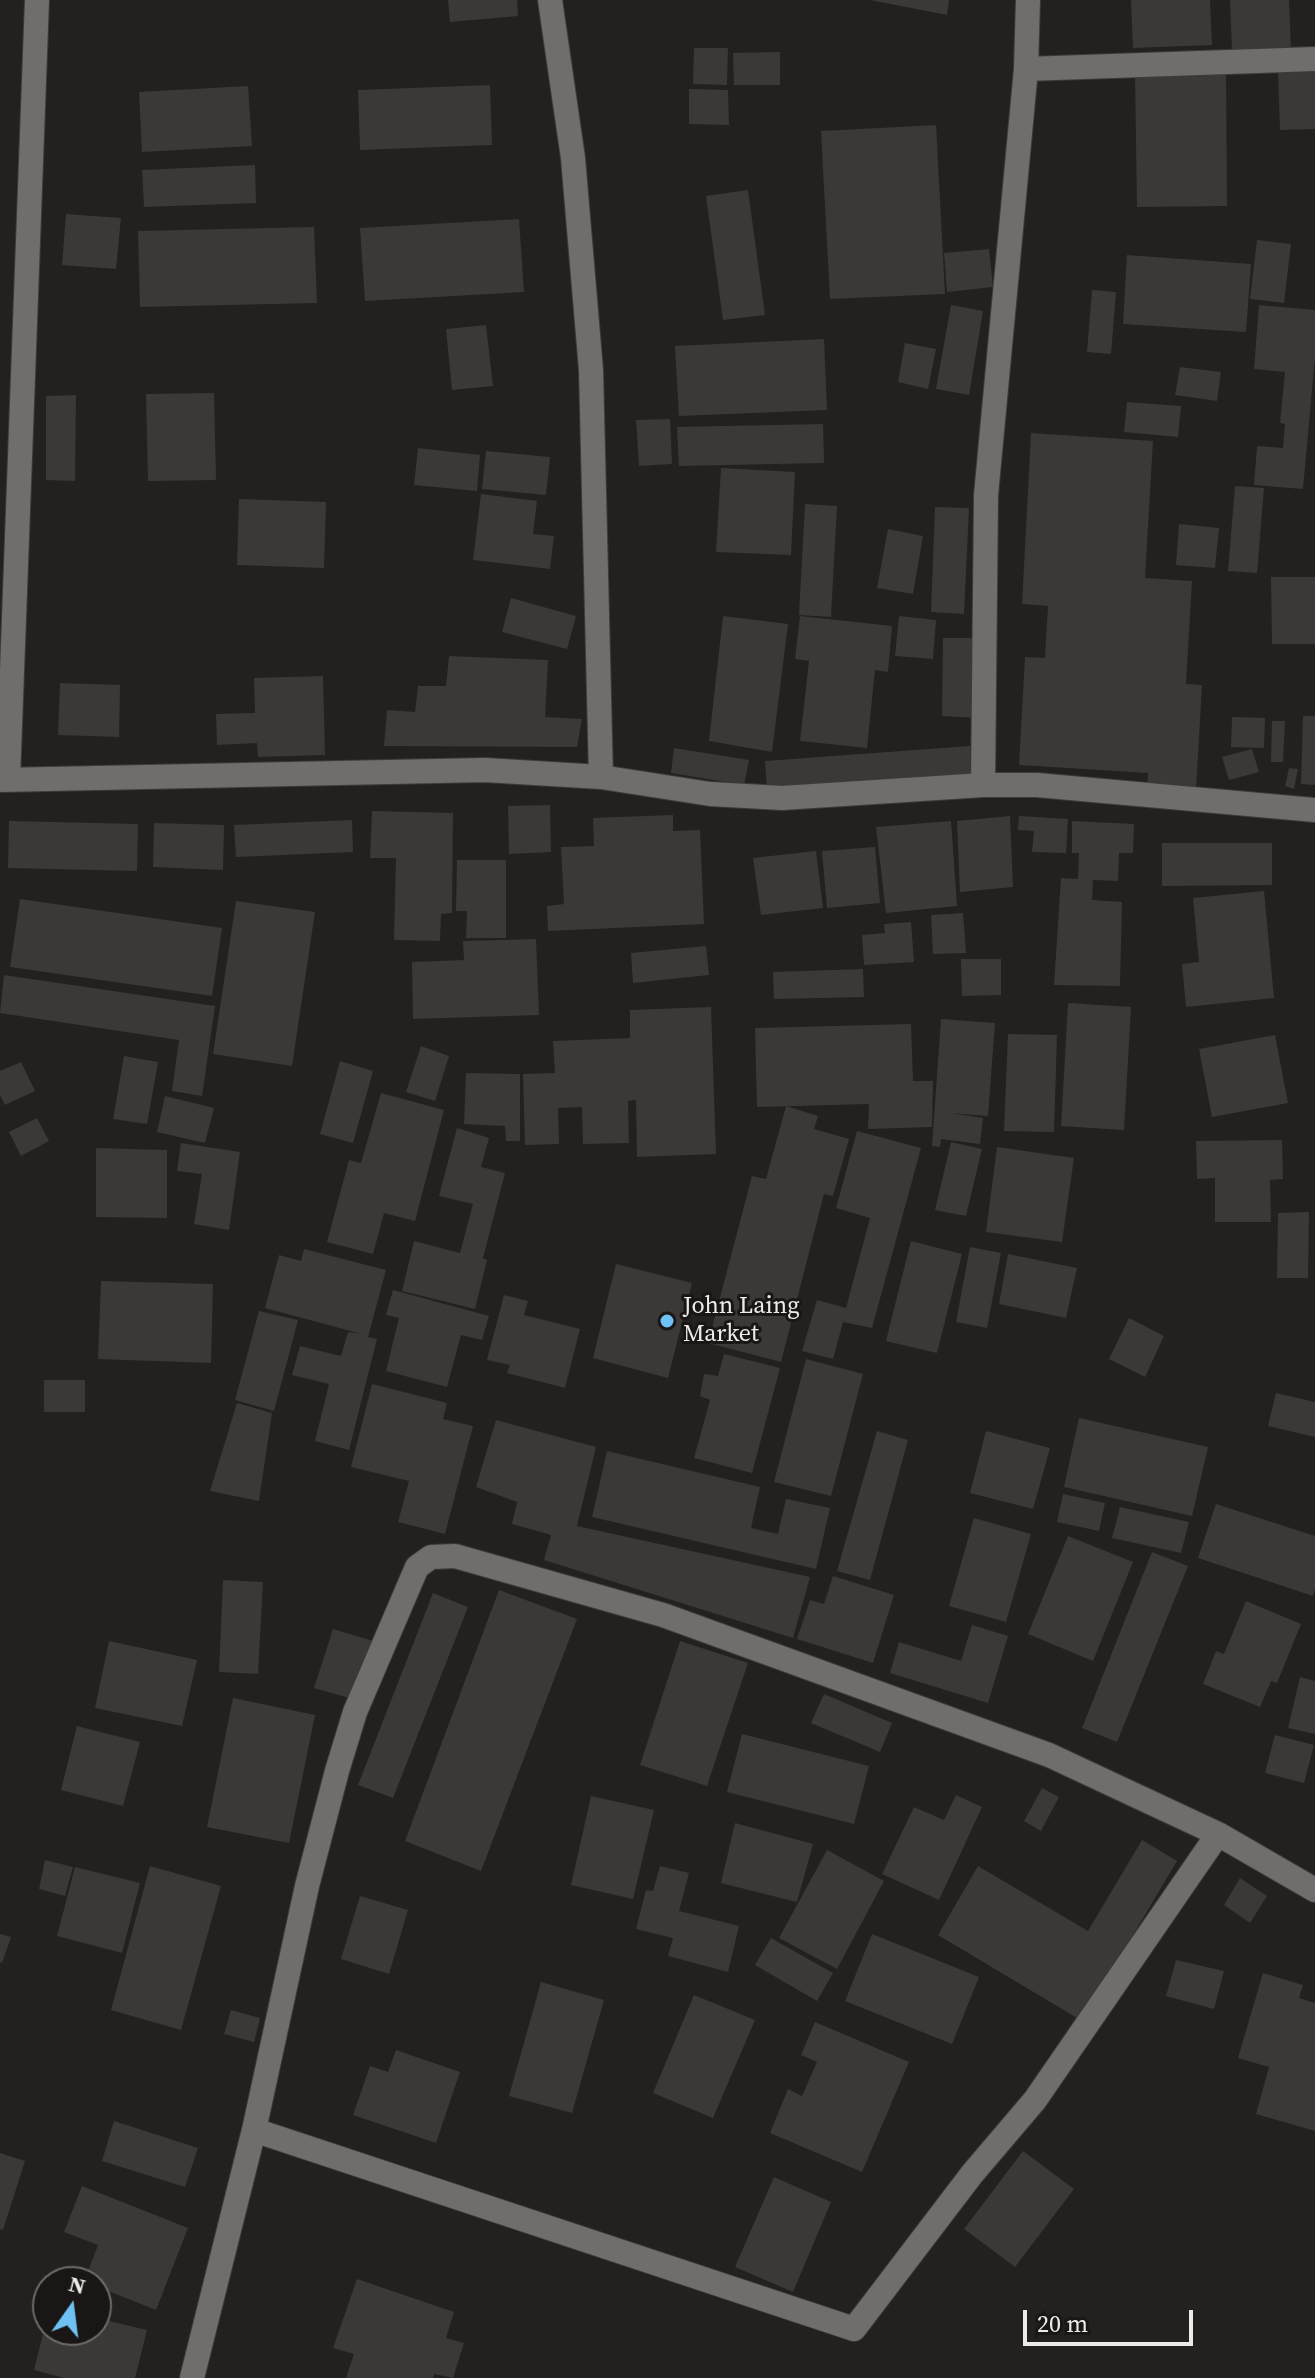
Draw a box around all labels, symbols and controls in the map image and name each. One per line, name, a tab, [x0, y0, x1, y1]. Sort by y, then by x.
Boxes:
place label: John Laing Market	[683, 1293, 800, 1349]
marker: John Laing Market	[658, 1312, 676, 1330]
north arrow	[32, 2266, 112, 2346]
text: N	[66, 2268, 89, 2301]
scale bar	[1027, 2294, 1197, 2344]
text: 20 m	[1037, 2307, 1088, 2340]

